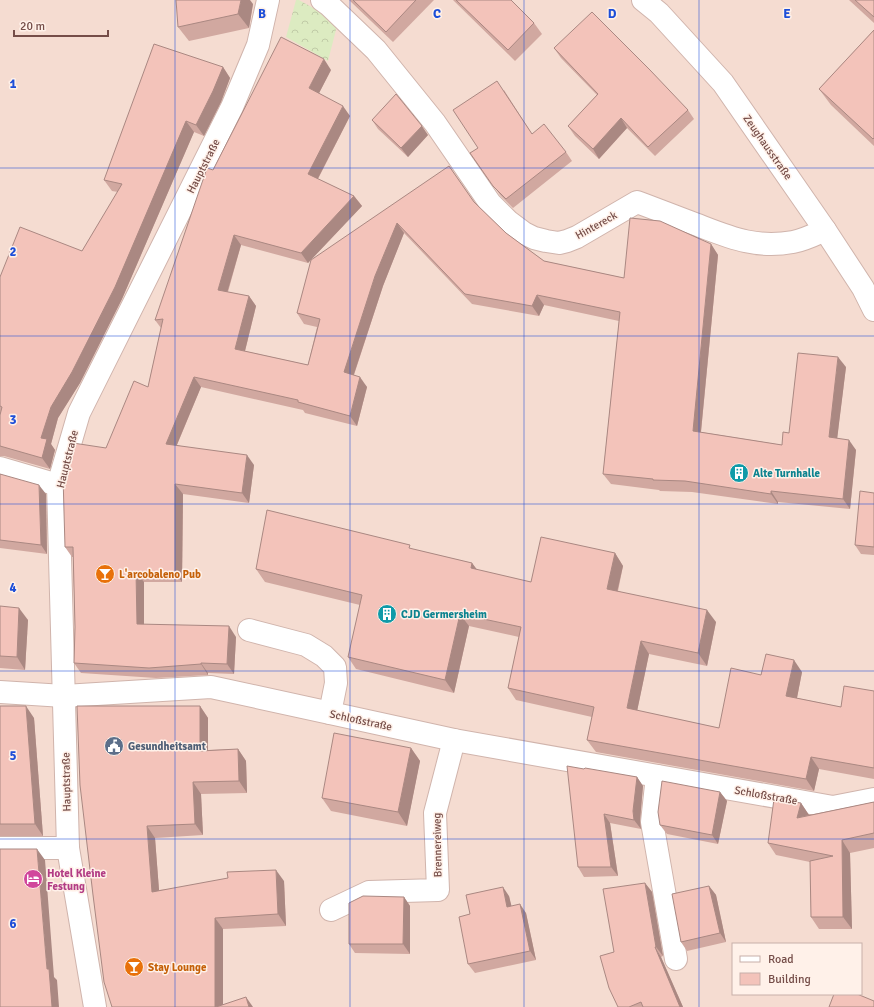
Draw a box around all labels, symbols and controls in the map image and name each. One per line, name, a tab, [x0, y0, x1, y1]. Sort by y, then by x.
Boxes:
text: B	[258, 6, 266, 22]
text: C	[433, 6, 441, 22]
text: D	[608, 6, 617, 22]
text: E	[783, 6, 791, 22]
scale bar	[14, 12, 108, 38]
text: 20 m	[20, 19, 45, 34]
text: 1	[9, 76, 17, 92]
street label: Zeughausstraße	[740, 112, 795, 182]
street label: Hauptstraße	[184, 137, 223, 196]
street label: Hintereck	[573, 208, 620, 242]
text: 2	[9, 244, 17, 260]
text: 3	[9, 412, 17, 428]
street label: Hauptstraße	[54, 429, 81, 489]
building icon: Alte Turnhalle	[728, 462, 750, 484]
place label: Alte Turnhalle	[753, 467, 820, 480]
bar icon: L'arcobaleno Pub	[94, 563, 116, 585]
place label: L'arcobaleno Pub	[119, 568, 201, 581]
text: 4	[9, 580, 17, 596]
building icon: CJD Germersheim	[376, 603, 398, 625]
place label: CJD Germersheim	[401, 608, 487, 621]
street label: Schloßstraße	[328, 708, 393, 733]
public building icon: Gesundheitsamt	[103, 735, 125, 757]
place label: Gesundheitsamt	[128, 740, 206, 753]
text: 5	[9, 748, 17, 764]
street label: Hauptstraße	[59, 752, 74, 812]
street label: Schloßstraße	[733, 784, 798, 807]
street label: Brennereiweg	[430, 812, 445, 877]
place label: Hotel Kleine Festung	[47, 867, 107, 893]
hotel icon: Hotel Kleine Festung	[22, 868, 44, 890]
text: 6	[9, 916, 17, 932]
legend	[732, 943, 862, 995]
text: Road	[768, 952, 794, 967]
bar icon: Stay Lounge	[123, 956, 145, 978]
place label: Stay Lounge	[148, 961, 207, 974]
text: Building	[768, 972, 811, 987]

